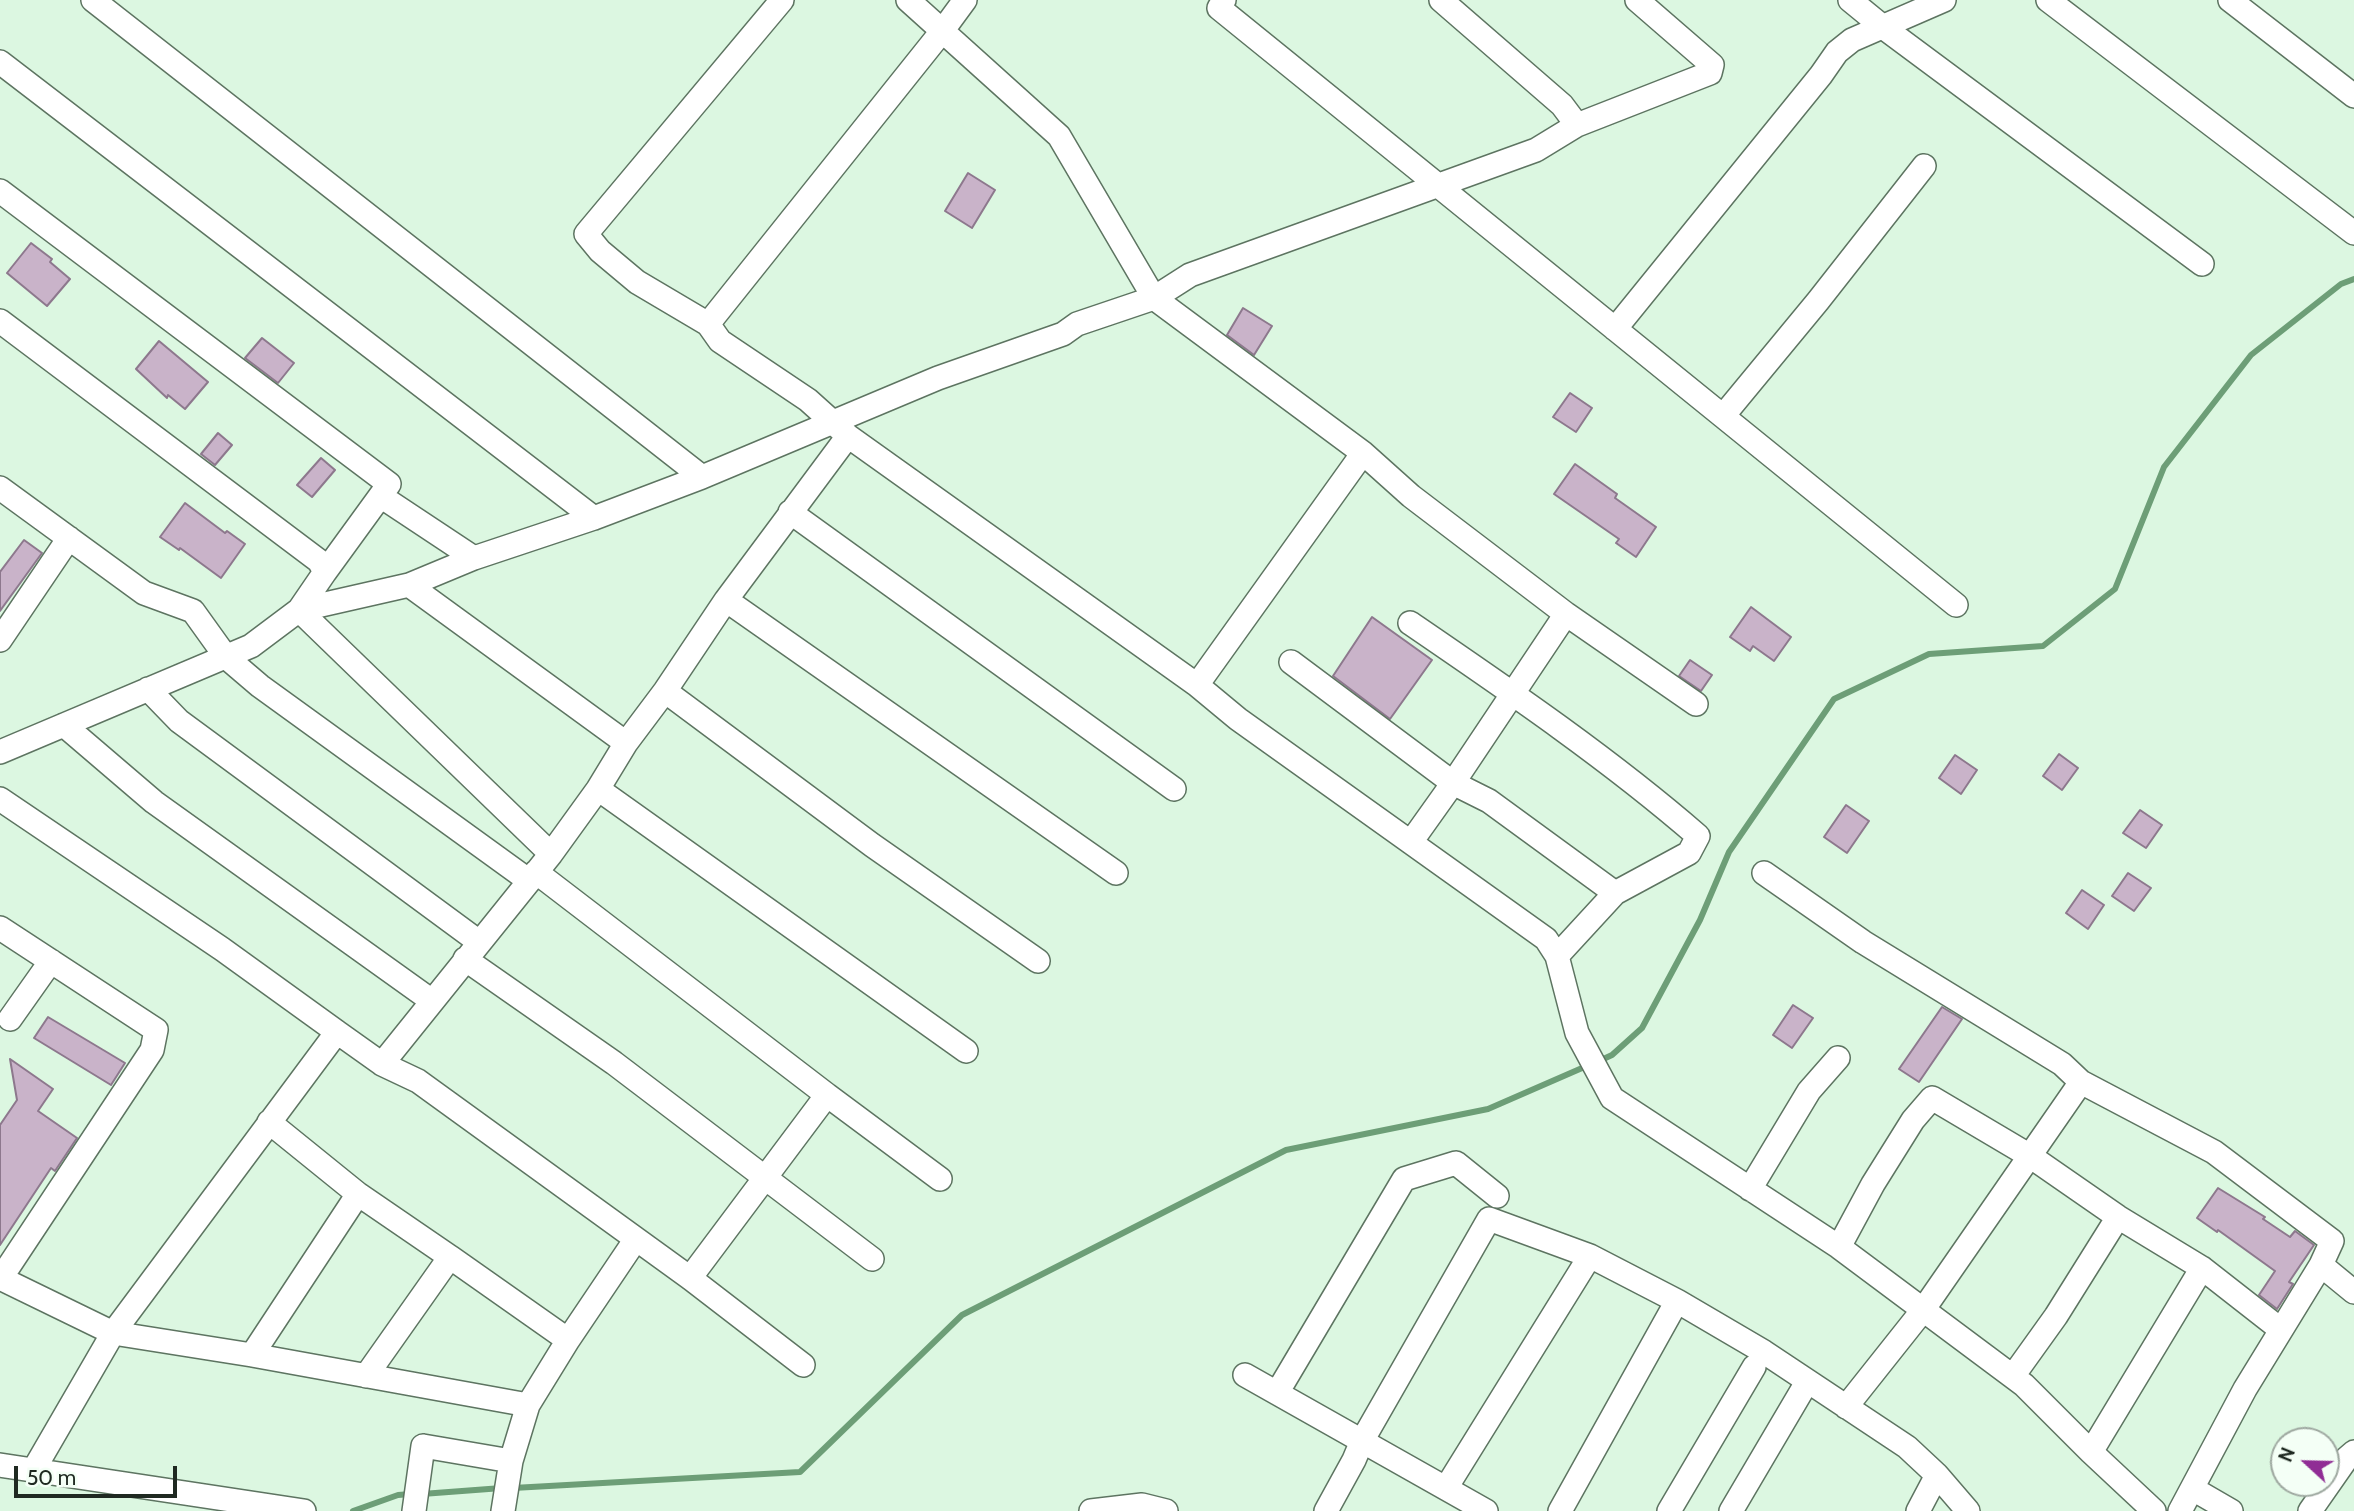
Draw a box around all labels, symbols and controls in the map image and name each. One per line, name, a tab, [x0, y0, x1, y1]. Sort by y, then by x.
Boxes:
north arrow	[2270, 1427, 2340, 1497]
text: N	[2274, 1444, 2300, 1465]
scale bar	[18, 1452, 180, 1496]
text: 50 m	[27, 1465, 76, 1490]

